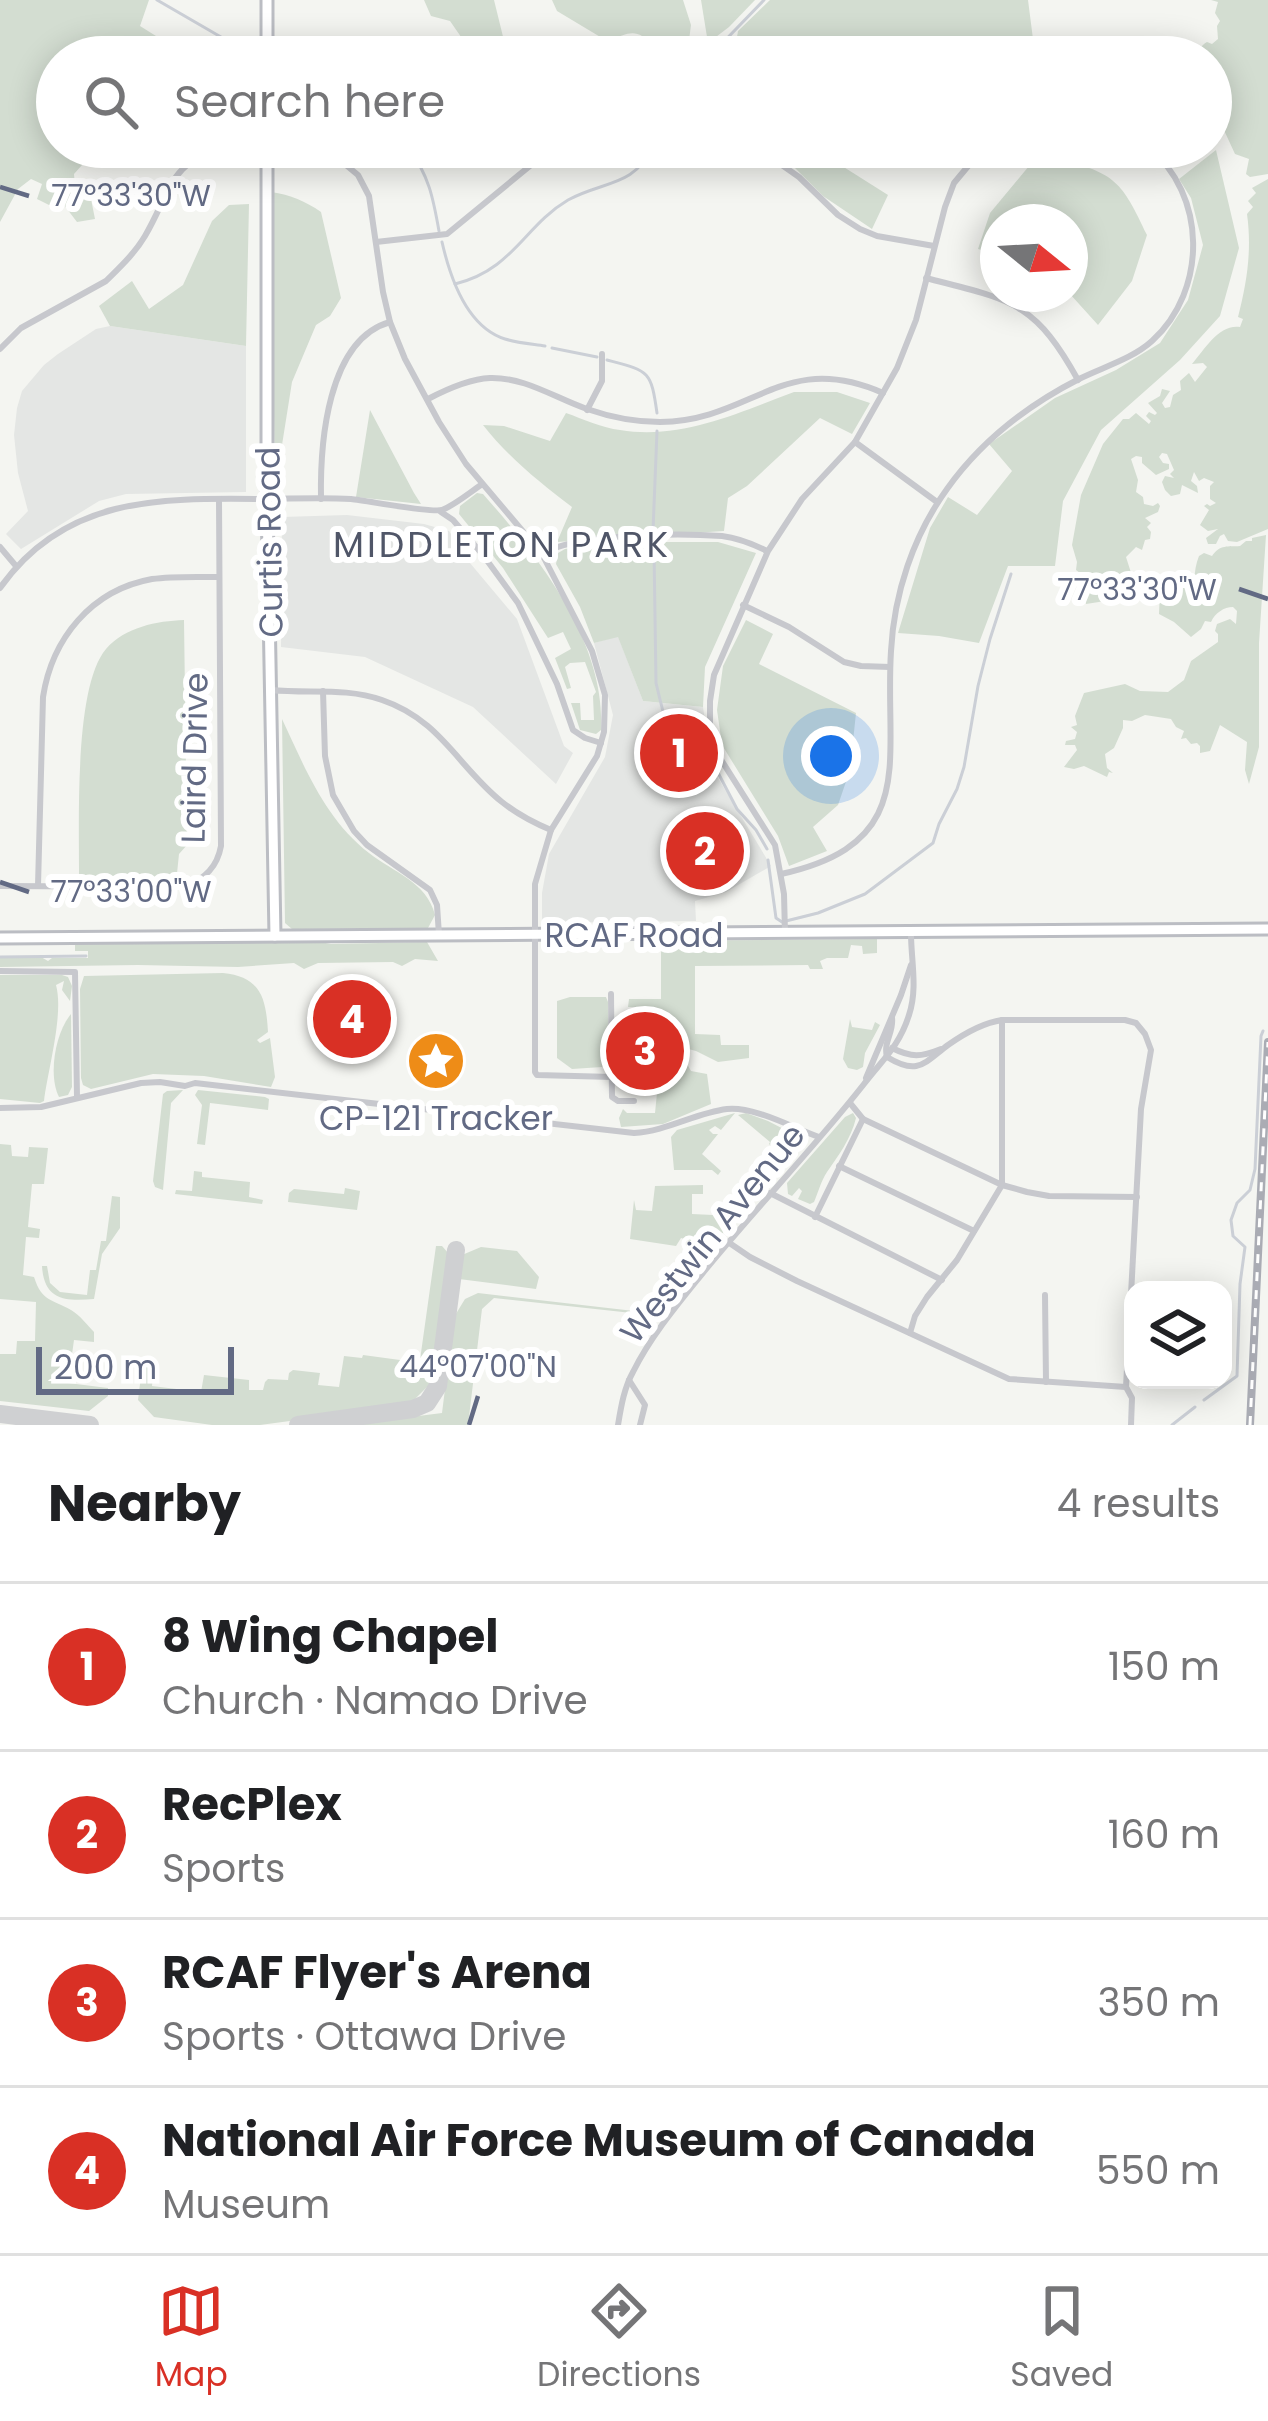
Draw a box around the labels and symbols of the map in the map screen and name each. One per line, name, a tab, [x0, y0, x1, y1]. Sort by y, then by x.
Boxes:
text: 77°33'30"W	[51, 174, 211, 217]
north arrow	[980, 204, 1088, 312]
street label: Curtis Road	[244, 446, 295, 638]
district label: MIDDLETON PARK	[333, 519, 671, 570]
text: 77°33'30"W	[1057, 568, 1217, 611]
street label: Laird Drive	[170, 672, 219, 844]
pin: 1	[640, 708, 718, 798]
your location	[801, 726, 861, 786]
pin: 2	[666, 806, 744, 896]
text: 77°33'00"W	[51, 870, 211, 913]
street label: RCAF Road	[544, 912, 724, 959]
pin: 4	[313, 974, 391, 1064]
pin: 3	[606, 1006, 684, 1096]
place icon: CP-121 Tracker	[405, 1030, 467, 1092]
place label: CP-121 Tracker	[319, 1095, 553, 1142]
street label: Westwin Avenue	[609, 1113, 816, 1353]
scale bar	[36, 1341, 234, 1394]
text: 44°07'00"N	[399, 1345, 557, 1388]

